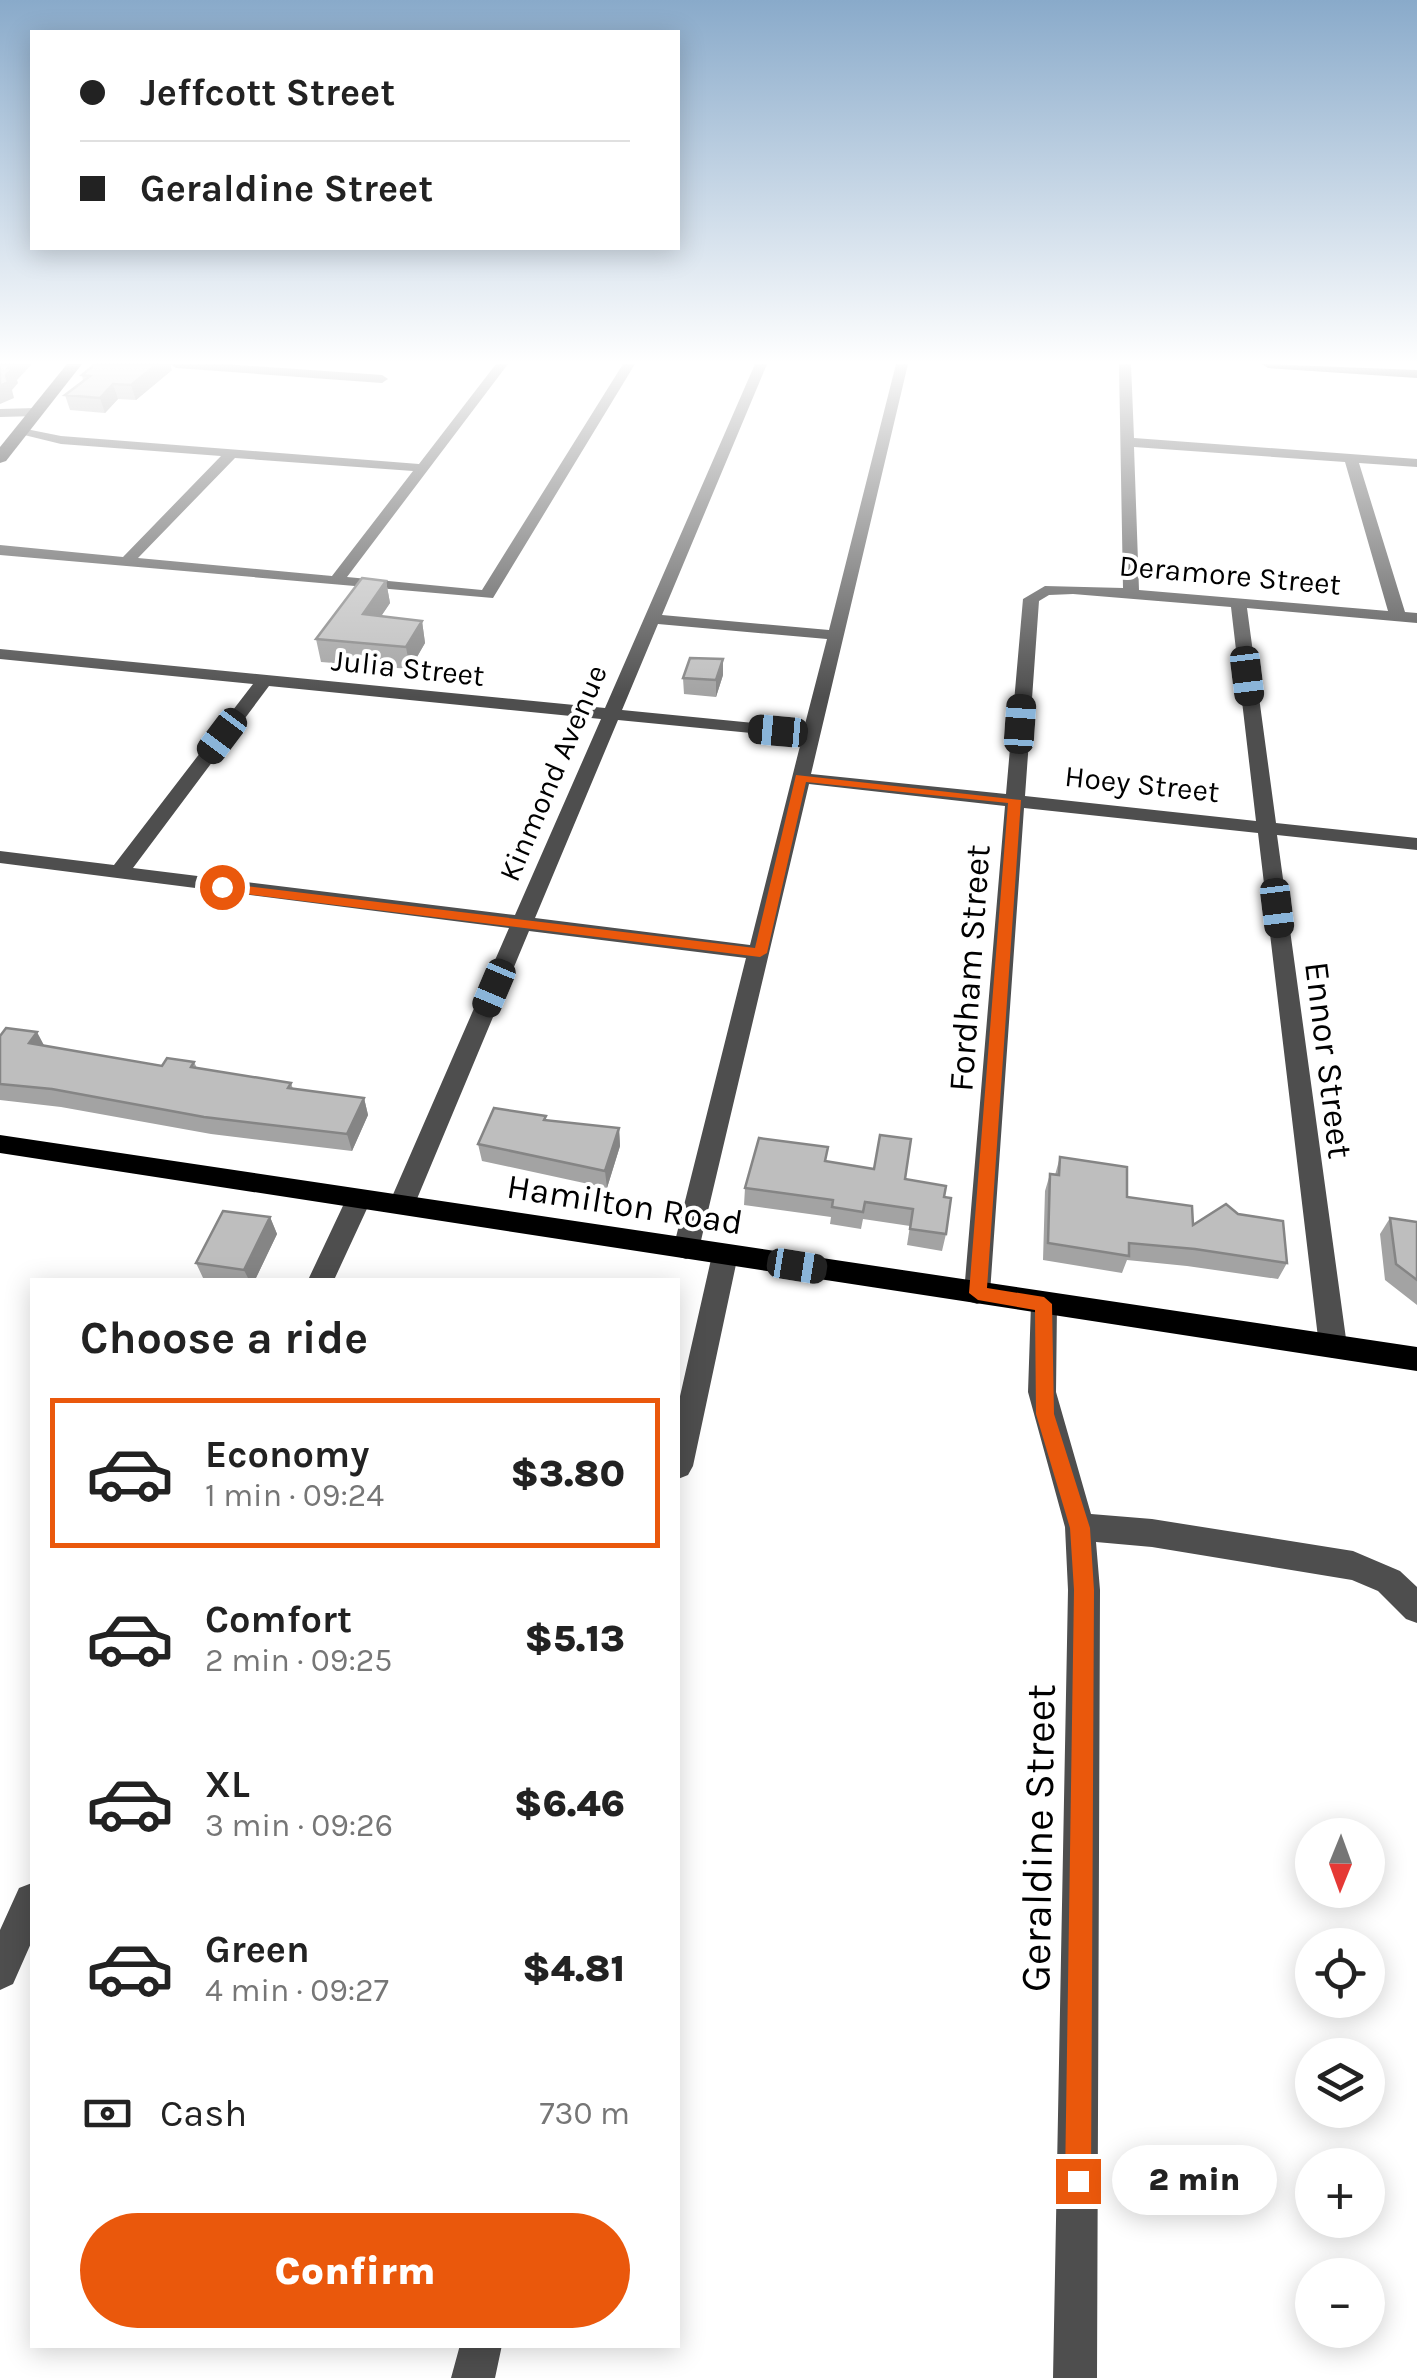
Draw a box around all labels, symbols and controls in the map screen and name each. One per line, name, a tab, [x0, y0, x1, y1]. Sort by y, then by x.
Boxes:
text: Jeffcott Street	[140, 70, 395, 115]
text: Geraldine Street	[140, 166, 433, 211]
street label: Deramore Street	[1117, 547, 1343, 603]
street label: Julia Street	[330, 642, 486, 694]
car	[1228, 644, 1266, 708]
street label: Kinmond Avenue	[491, 659, 615, 887]
car	[1003, 693, 1037, 755]
car	[192, 703, 252, 769]
car	[747, 713, 809, 749]
street label: Hoey Street	[1063, 758, 1221, 810]
street label: Fordham Street	[940, 843, 999, 1093]
route start	[200, 865, 245, 910]
car	[1258, 876, 1296, 940]
car	[468, 955, 520, 1021]
street label: Ennor Street	[1296, 959, 1361, 1161]
street label: Hamilton Road	[504, 1166, 746, 1243]
car	[765, 1246, 829, 1286]
text: Choose a ride	[80, 1312, 368, 1364]
icon: car	[85, 1428, 175, 1518]
text: Economy	[205, 1432, 369, 1477]
text: $3.80	[511, 1451, 625, 1496]
text: 1 min · 09:24	[205, 1477, 384, 1514]
icon: car	[85, 1593, 175, 1683]
text: Comfort	[205, 1597, 352, 1642]
text: $5.13	[525, 1616, 625, 1661]
text: 2 min · 09:25	[205, 1642, 392, 1679]
street label: Geraldine Street	[1010, 1683, 1066, 1993]
icon: car	[85, 1758, 175, 1848]
text: XL	[205, 1762, 250, 1807]
text: $6.46	[514, 1781, 625, 1826]
text: 3 min · 09:26	[205, 1807, 393, 1844]
north arrow	[1295, 1818, 1385, 1908]
map controls	[1295, 1818, 1385, 2348]
icon: car	[85, 1923, 175, 2013]
text: Green	[205, 1927, 310, 1972]
button: locate	[1295, 1928, 1385, 2018]
text: $4.81	[522, 1946, 625, 1991]
text: 4 min · 09:27	[205, 1972, 389, 2009]
button: layers	[1295, 2038, 1385, 2128]
icon: cash	[80, 2086, 135, 2141]
text: Cash	[160, 2091, 247, 2136]
text: 730 m	[540, 2095, 630, 2132]
callout: 2 min	[1113, 2146, 1278, 2216]
button: +	[1295, 2148, 1385, 2238]
route end	[1056, 2159, 1101, 2204]
text: 2 min	[1149, 2161, 1240, 2198]
button: Confirm	[80, 2213, 630, 2328]
button: −	[1295, 2258, 1385, 2348]

